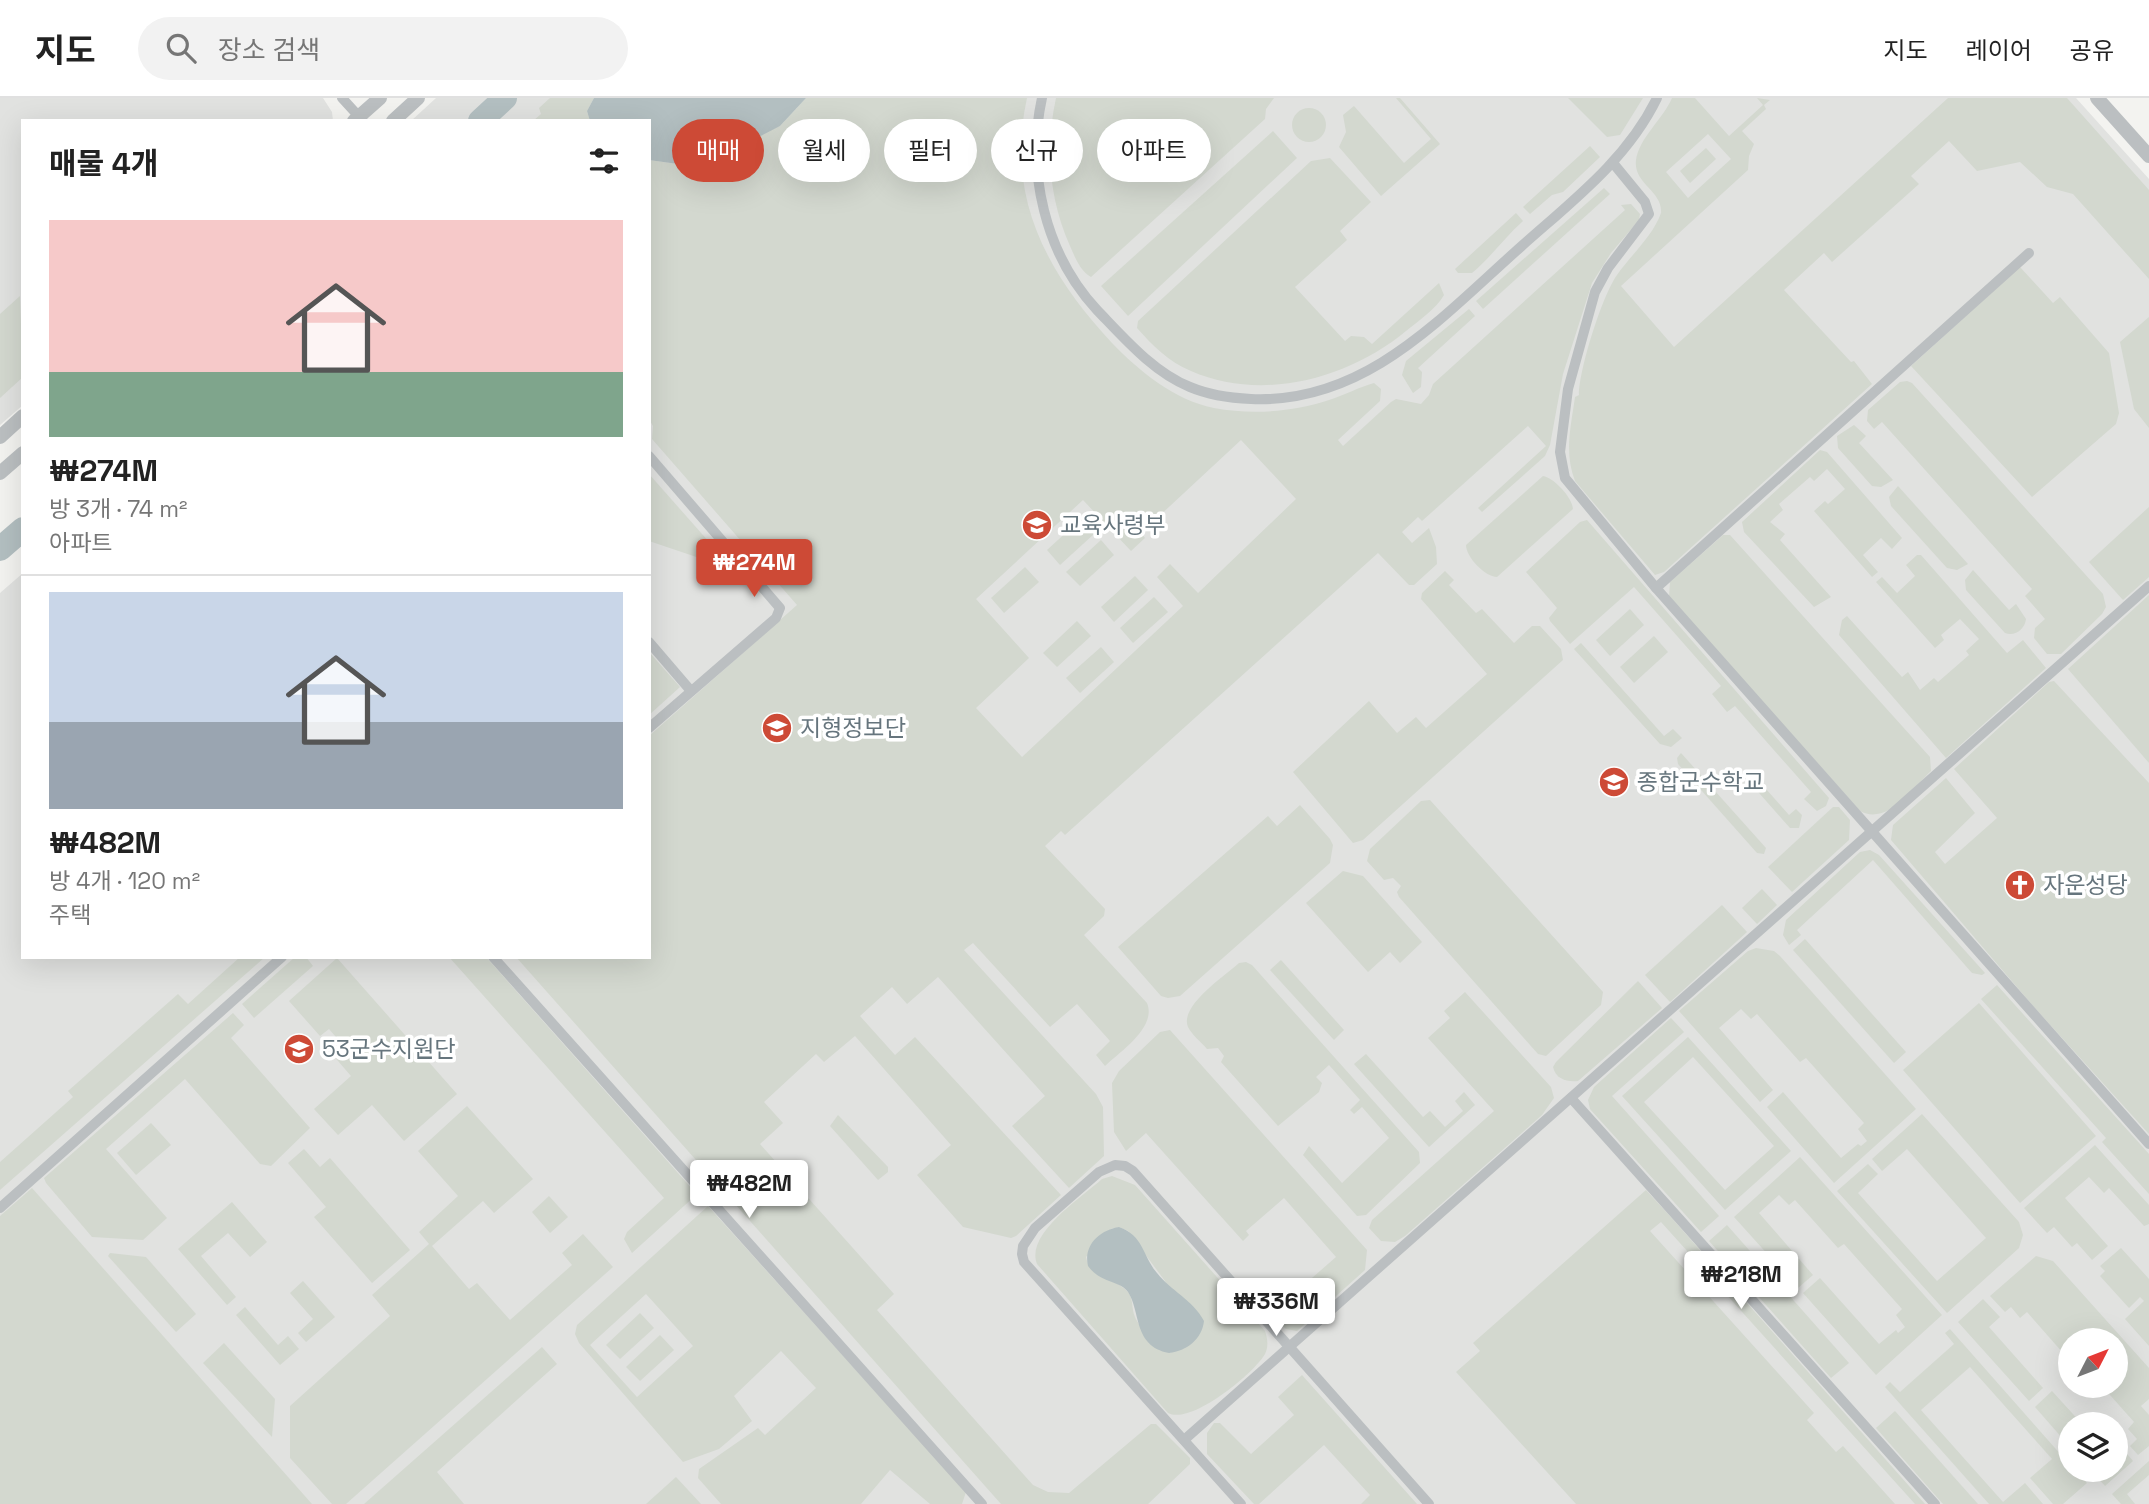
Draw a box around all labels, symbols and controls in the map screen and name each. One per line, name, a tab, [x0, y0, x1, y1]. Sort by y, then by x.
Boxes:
search box	[138, 17, 628, 80]
icon: search	[162, 29, 200, 67]
text: 지도	[35, 30, 96, 72]
text: 장소 검색	[218, 33, 320, 67]
text: 지도	[1883, 35, 1928, 66]
text: 레이어	[1966, 35, 2032, 66]
text: 공유	[2070, 35, 2114, 66]
chip: 매매	[672, 119, 764, 182]
chip: 월세	[778, 119, 870, 182]
chip: 필터	[884, 119, 977, 182]
chip: 신규	[991, 119, 1083, 182]
chip: 아파트	[1097, 119, 1211, 182]
icon: filters	[585, 142, 623, 180]
text: 매물 4개	[49, 144, 159, 183]
icon: home	[273, 265, 399, 391]
text: ₩274M	[49, 451, 158, 490]
text: 방 3개 · 74 m²	[49, 494, 187, 524]
school or university icon: 교육사령부	[1020, 508, 1054, 542]
place label: 교육사령부	[1060, 510, 1166, 540]
text: 아파트	[49, 528, 112, 558]
pin: ₩274M	[705, 540, 803, 599]
text: ₩274M	[712, 547, 796, 577]
icon: home	[273, 637, 399, 763]
school or university icon: 지형정보단	[760, 711, 794, 745]
place label: 지형정보단	[800, 713, 906, 743]
school or university icon: 종합군수학교	[1597, 765, 1631, 799]
place label: 종합군수학교	[1637, 767, 1764, 797]
text: ₩482M	[49, 823, 161, 862]
text: 방 4개 · 120 m²	[49, 866, 200, 896]
church icon: 자운성당	[2003, 868, 2037, 902]
place label: 자운성당	[2043, 870, 2128, 900]
text: 주택	[49, 900, 91, 930]
school or university icon: 53군수지원단	[282, 1032, 316, 1066]
place label: 53군수지원단	[322, 1034, 455, 1064]
pin: ₩482M	[700, 1160, 798, 1220]
text: ₩482M	[706, 1168, 792, 1198]
pin: ₩218M	[1692, 1252, 1790, 1311]
text: ₩218M	[1700, 1259, 1782, 1289]
pin: ₩336M	[1227, 1278, 1325, 1338]
text: ₩336M	[1233, 1286, 1319, 1316]
north arrow	[2058, 1328, 2128, 1398]
map controls	[2058, 1328, 2128, 1482]
button: layers	[2058, 1412, 2128, 1482]

